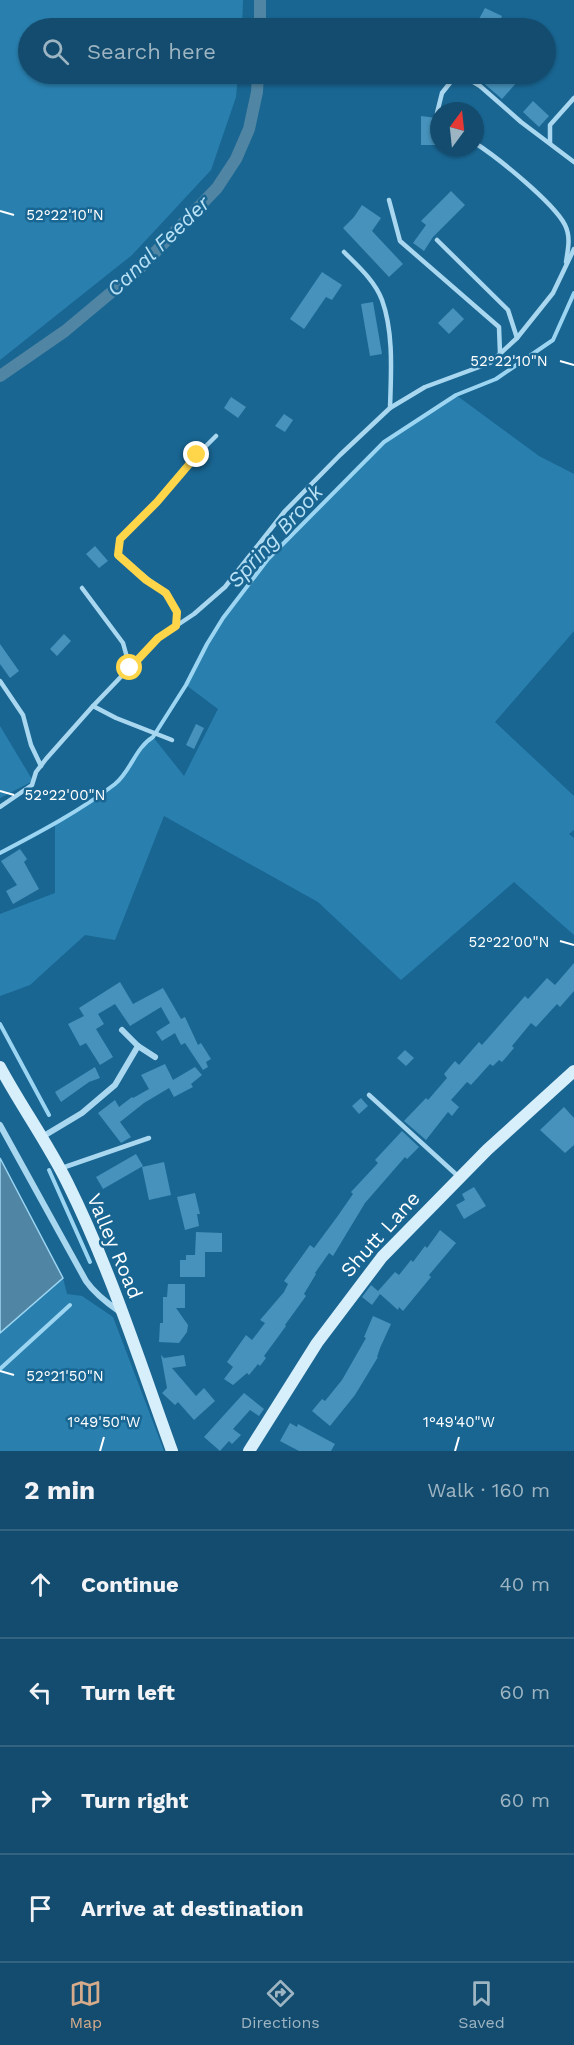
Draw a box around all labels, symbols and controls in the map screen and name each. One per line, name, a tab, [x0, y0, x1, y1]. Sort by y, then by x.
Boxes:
search box	[18, 18, 556, 84]
icon: search	[39, 35, 72, 68]
text: Search here	[87, 39, 216, 64]
north arrow	[430, 102, 484, 156]
water label: Canal Feeder	[101, 190, 215, 301]
text: 52°22'10"N	[26, 206, 104, 224]
text: 52°22'10"N	[470, 352, 548, 370]
route end	[183, 441, 209, 467]
water label: Spring Brook	[222, 479, 328, 593]
route start	[116, 654, 142, 680]
text: 52°22'00"N	[24, 786, 106, 804]
text: 52°22'00"N	[468, 933, 550, 951]
street label: Shutt Lane	[335, 1186, 425, 1282]
street label: Valley Road	[82, 1190, 148, 1302]
text: 52°21'50"N	[26, 1367, 104, 1385]
text: 1°49'50"W	[68, 1413, 140, 1431]
text: 1°49'40"W	[423, 1413, 495, 1431]
text: 2 min	[24, 1475, 95, 1505]
text: Walk · 160 m	[427, 1478, 550, 1502]
icon: ahead	[24, 1568, 57, 1601]
text: Continue	[81, 1572, 179, 1597]
text: 40 m	[499, 1572, 550, 1596]
icon: left	[24, 1676, 57, 1709]
text: Turn left	[81, 1680, 175, 1705]
text: 60 m	[500, 1680, 550, 1704]
icon: right	[24, 1784, 57, 1817]
text: Turn right	[81, 1788, 188, 1813]
text: 60 m	[500, 1788, 550, 1812]
icon: arrive	[24, 1892, 57, 1925]
text: Arrive at destination	[81, 1896, 304, 1921]
tab: Map	[69, 1977, 102, 2032]
tab: Directions	[241, 1977, 320, 2032]
tab: Saved	[458, 1977, 505, 2032]

